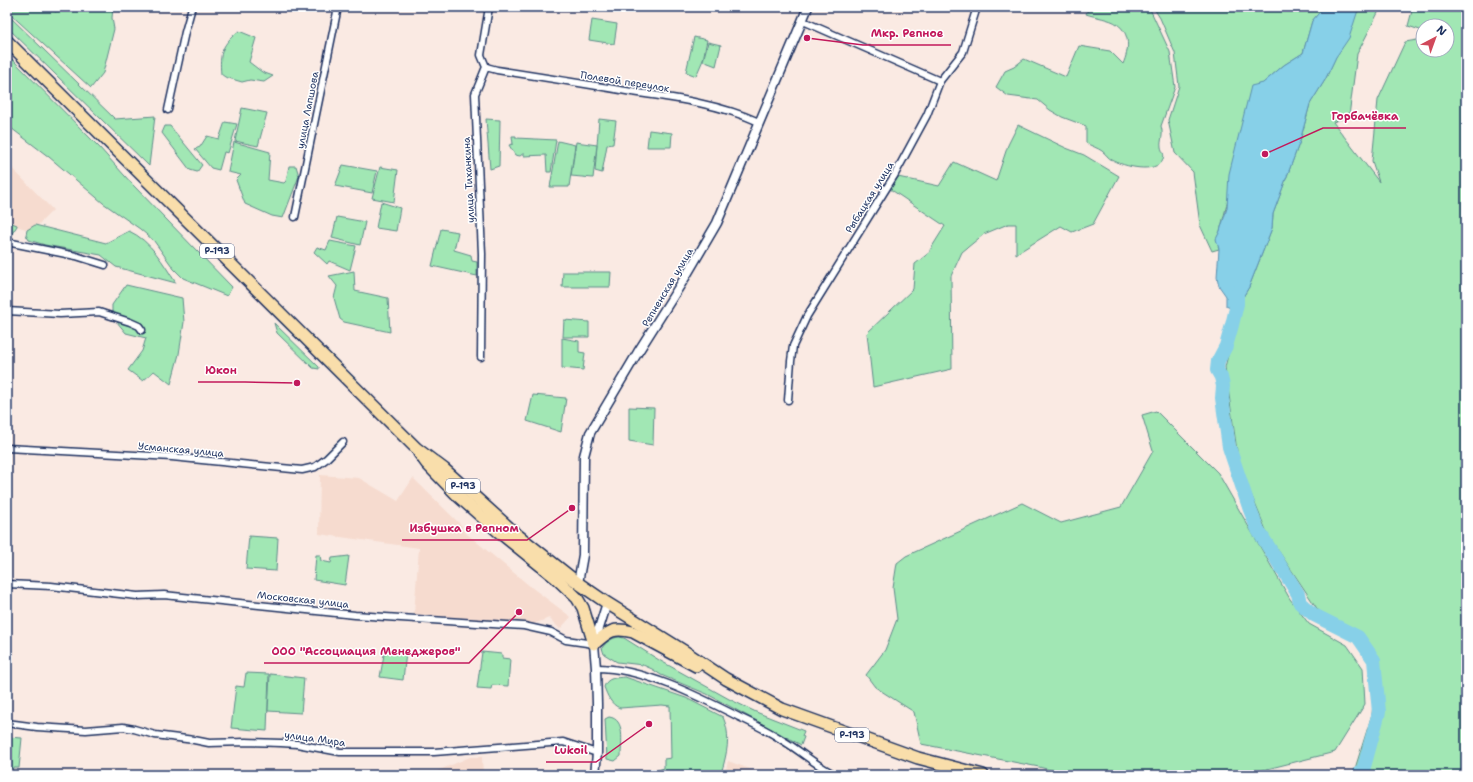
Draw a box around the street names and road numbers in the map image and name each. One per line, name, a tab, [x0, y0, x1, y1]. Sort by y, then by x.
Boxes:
street label: Полевой переулок	[579, 68, 671, 95]
street label: улица Лапшова	[294, 70, 322, 150]
street label: улица Тиханкина	[460, 136, 477, 223]
street label: Рыбацкая улица	[842, 158, 897, 235]
road number: Р-193	[200, 244, 234, 258]
street label: Репненская улица	[639, 245, 696, 329]
street label: Усманская улица	[138, 439, 225, 460]
road number: Р-193	[446, 479, 480, 493]
street label: Московская улица	[256, 588, 350, 611]
street label: улица Мира	[284, 728, 347, 749]
road number: Р-193	[835, 728, 869, 742]

